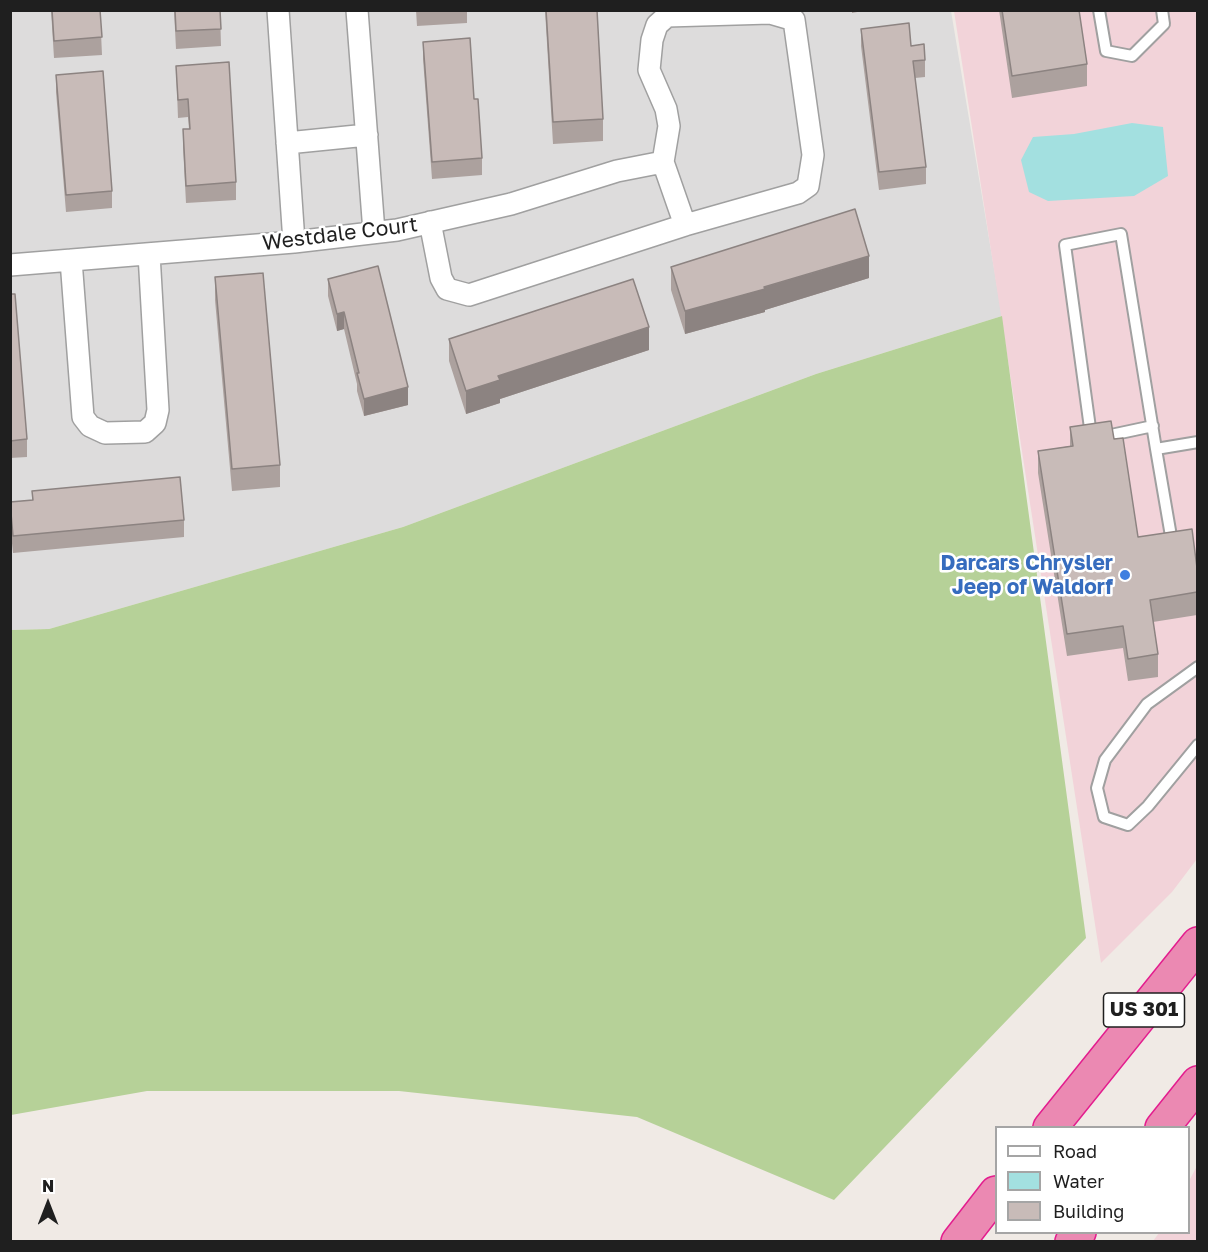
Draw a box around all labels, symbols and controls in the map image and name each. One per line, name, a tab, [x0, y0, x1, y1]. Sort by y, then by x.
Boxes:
street label: Westdale Court	[261, 212, 419, 256]
place label: Darcars Chrysler Jeep of Waldorf	[940, 550, 1113, 600]
marker: Darcars Chrysler Jeep of Waldorf	[1118, 568, 1132, 582]
road number: US 301	[1104, 993, 1184, 1027]
legend	[995, 1126, 1190, 1234]
text: Road	[1053, 1140, 1097, 1162]
text: Water	[1053, 1170, 1104, 1192]
north arrow	[18, 1174, 78, 1234]
text: N	[42, 1176, 54, 1196]
text: Building	[1053, 1200, 1124, 1222]

